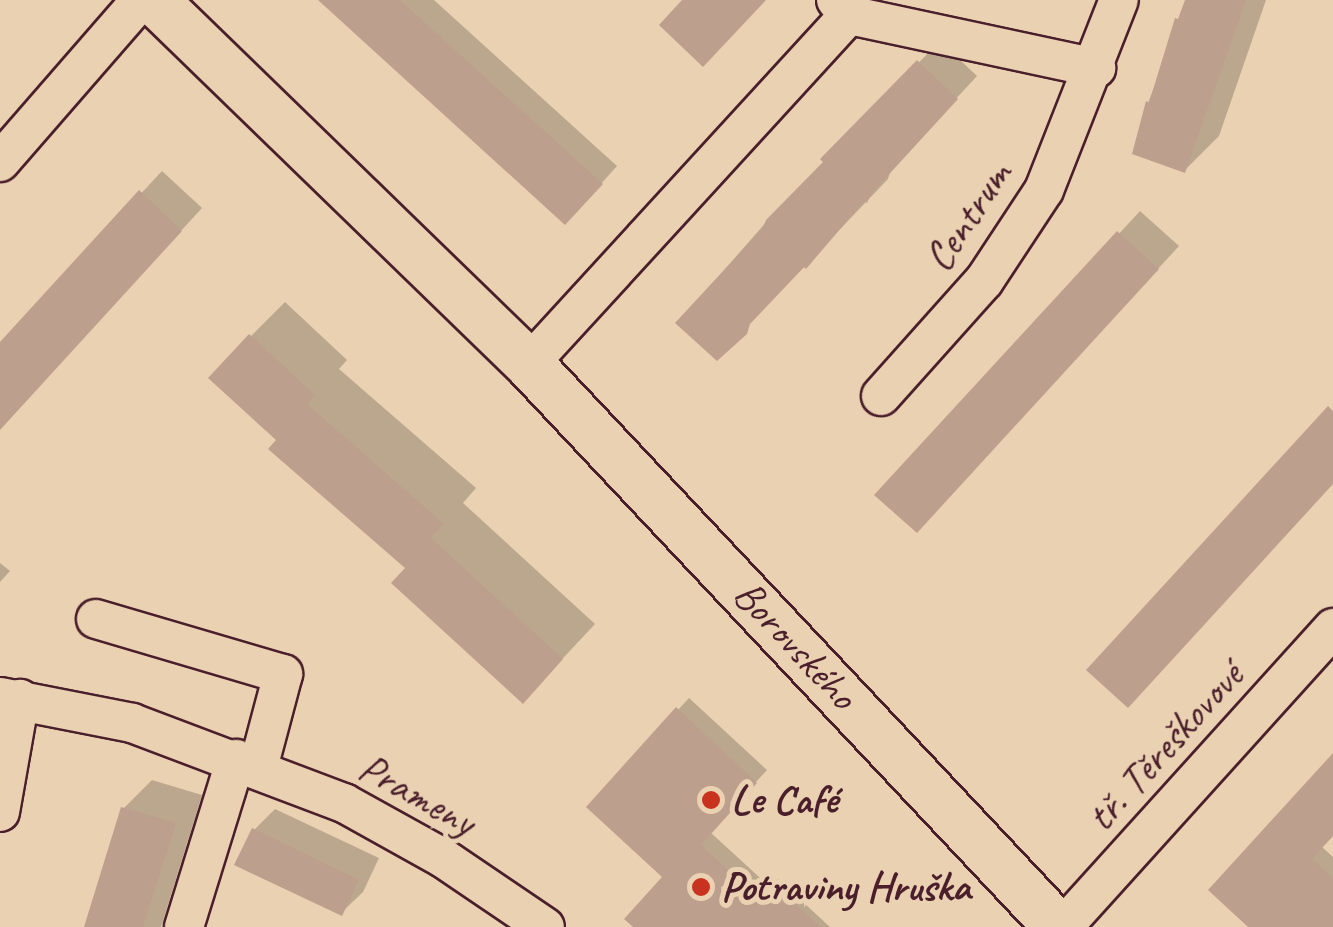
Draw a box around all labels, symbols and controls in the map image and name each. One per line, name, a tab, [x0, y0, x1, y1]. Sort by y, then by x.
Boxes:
street label: Centrum	[913, 153, 1023, 281]
street label: Borovského	[723, 570, 867, 720]
street label: tř. Těreškovové	[1076, 652, 1254, 842]
street label: Prameny	[350, 743, 484, 847]
place label: Le Café	[731, 775, 838, 825]
marker: Le Café	[700, 789, 722, 811]
place label: Potraviny Hruška	[721, 862, 970, 912]
marker: Potraviny Hruška	[690, 876, 712, 898]

